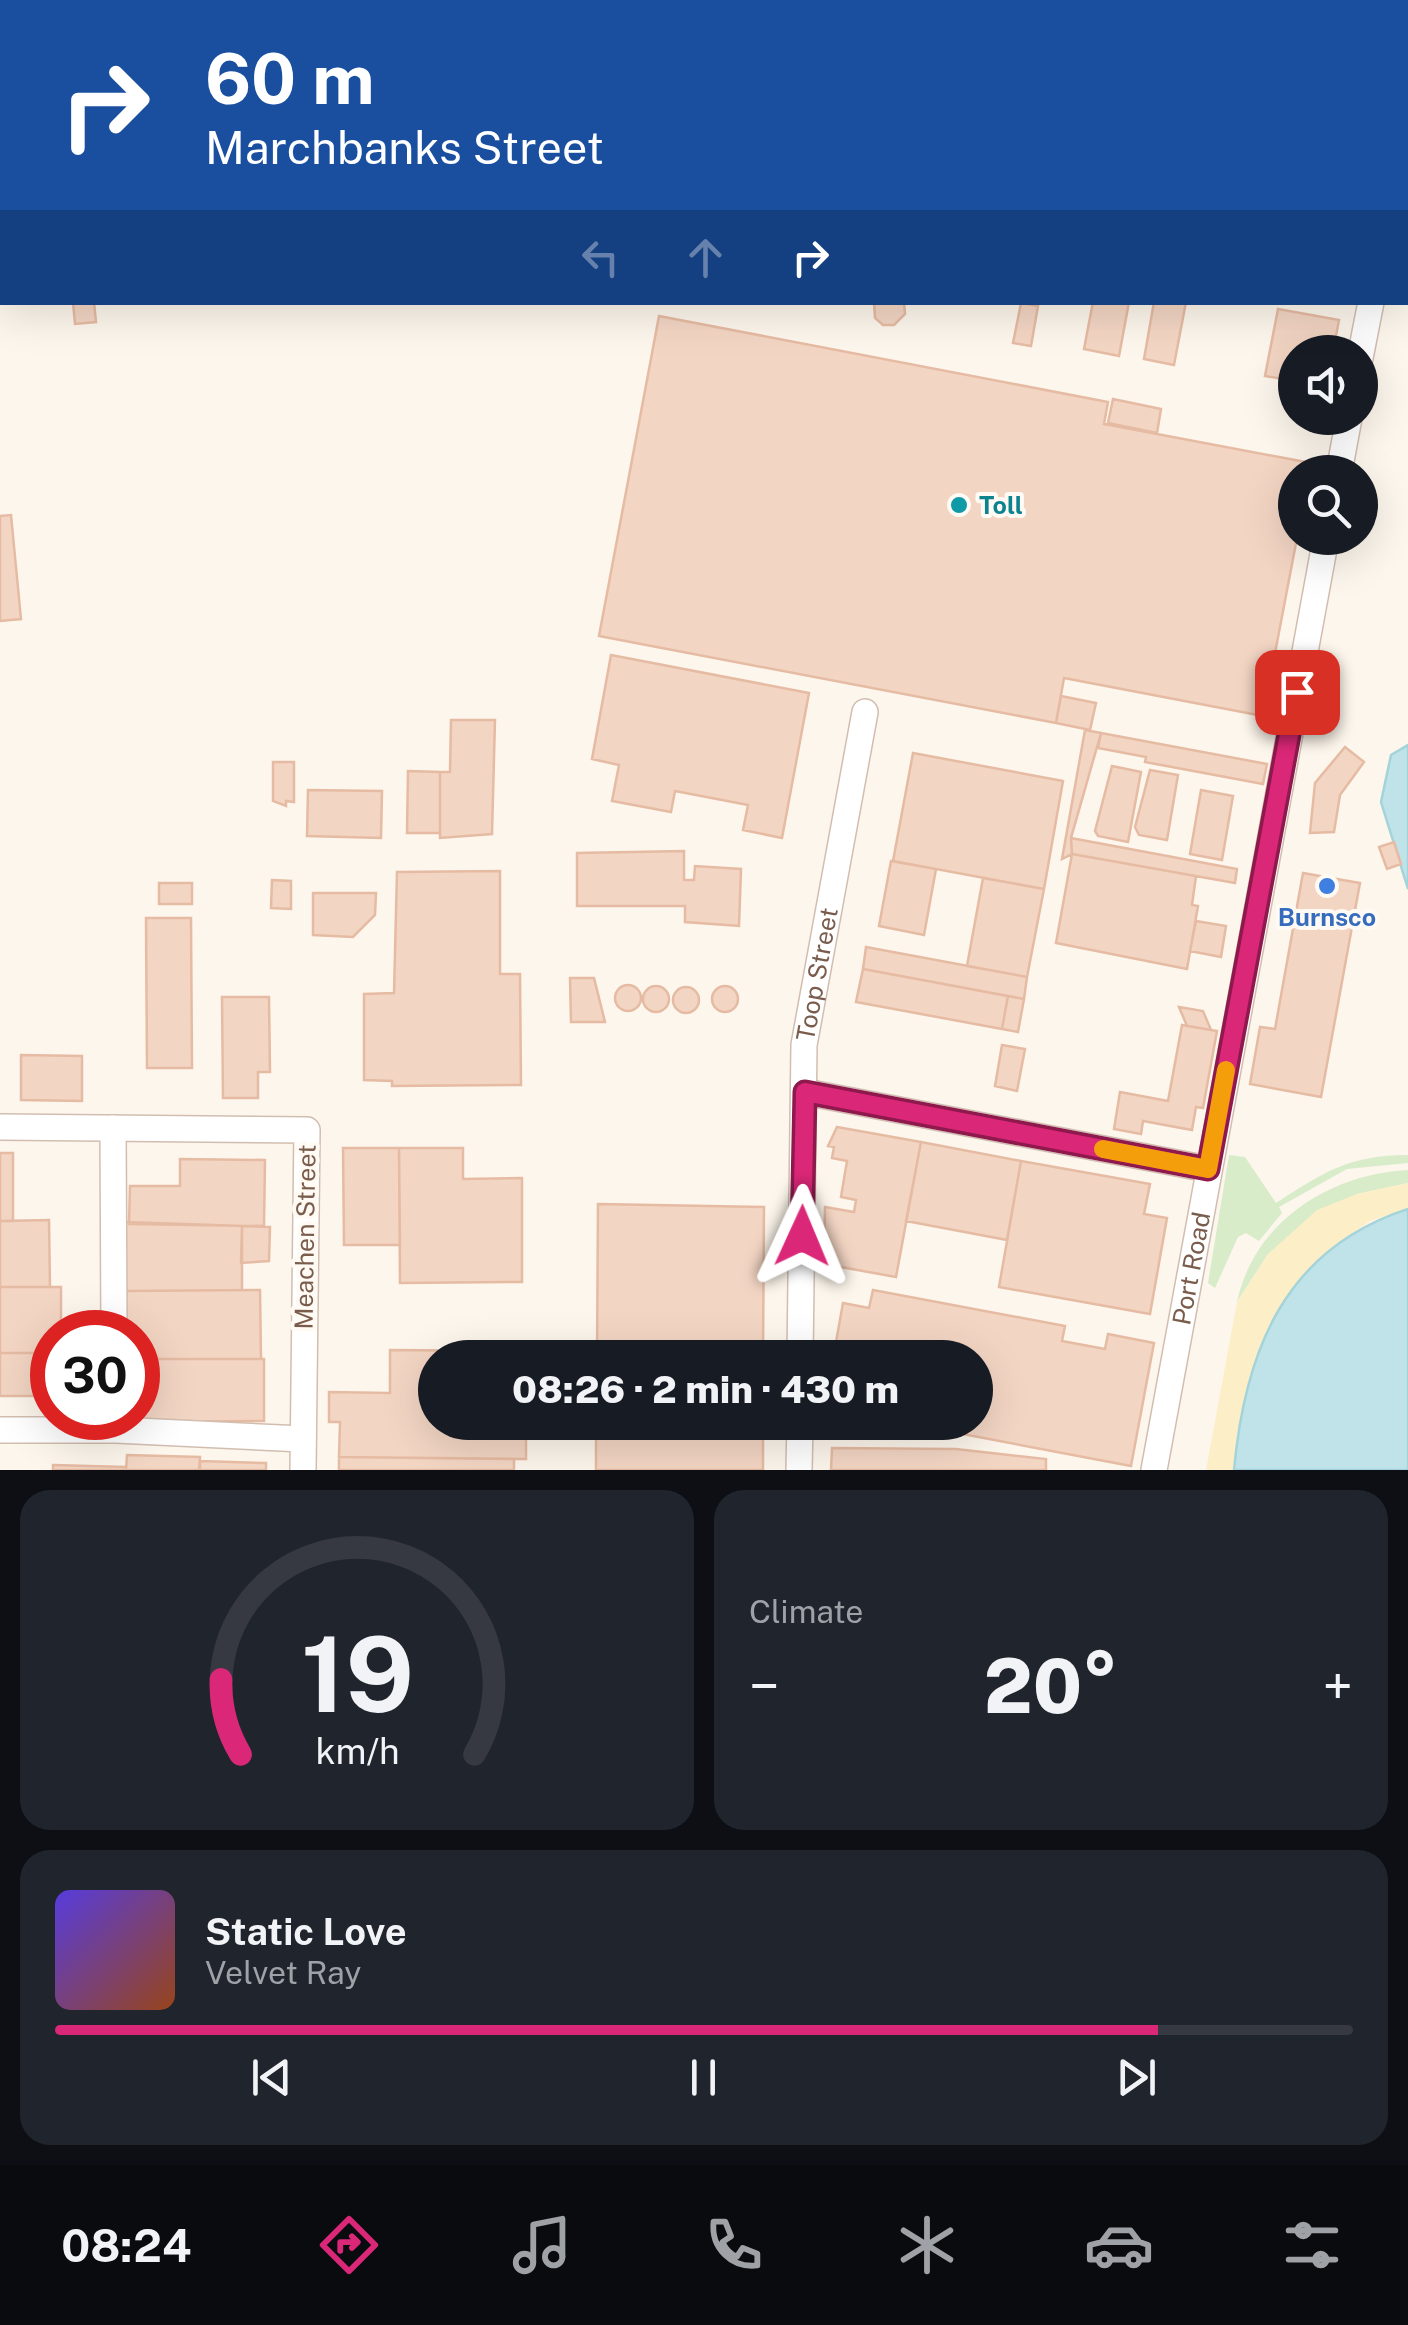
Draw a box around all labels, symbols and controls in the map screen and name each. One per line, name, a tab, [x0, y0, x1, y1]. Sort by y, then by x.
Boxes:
text: 60 m	[205, 37, 375, 120]
icon: right	[40, 40, 170, 170]
text: Marchbanks Street	[205, 121, 604, 174]
icon: left	[573, 230, 628, 285]
icon: ahead	[678, 230, 733, 285]
icon: right	[783, 230, 838, 285]
map controls	[1278, 335, 1378, 555]
button: sound	[1278, 335, 1378, 435]
button: search	[1278, 455, 1378, 555]
place label: Toll	[979, 490, 1023, 520]
marker: Toll	[948, 494, 970, 516]
pin	[1255, 650, 1340, 735]
icon: arrive	[1270, 665, 1325, 720]
marker: Burnsco	[1316, 875, 1338, 897]
place label: Burnsco	[1278, 902, 1376, 932]
street label: Toop Street	[790, 905, 844, 1043]
street label: Meachen Street	[288, 1144, 322, 1330]
position arrow	[750, 1184, 854, 1288]
street label: Port Road	[1166, 1209, 1216, 1327]
speed limit sign: 30	[30, 1310, 160, 1440]
text: 08:26 · 2 min · 430 m	[512, 1367, 899, 1412]
text: Climate	[749, 1593, 863, 1630]
text: 19	[300, 1613, 414, 1735]
text: 20°	[984, 1642, 1118, 1730]
text: −	[749, 1654, 780, 1718]
text: +	[1322, 1654, 1353, 1718]
text: km/h	[315, 1730, 399, 1772]
text: Static Love	[205, 1909, 407, 1954]
text: Velvet Ray	[205, 1954, 361, 1991]
icon: previous	[244, 2050, 299, 2105]
icon: pause	[676, 2050, 731, 2105]
icon: next	[1109, 2050, 1164, 2105]
icon: directions	[314, 2210, 384, 2280]
icon: music	[507, 2210, 577, 2280]
icon: phone	[699, 2210, 769, 2280]
icon: climate	[892, 2210, 962, 2280]
icon: car	[1084, 2210, 1154, 2280]
icon: filters	[1277, 2210, 1347, 2280]
text: 08:24	[61, 2219, 191, 2272]

